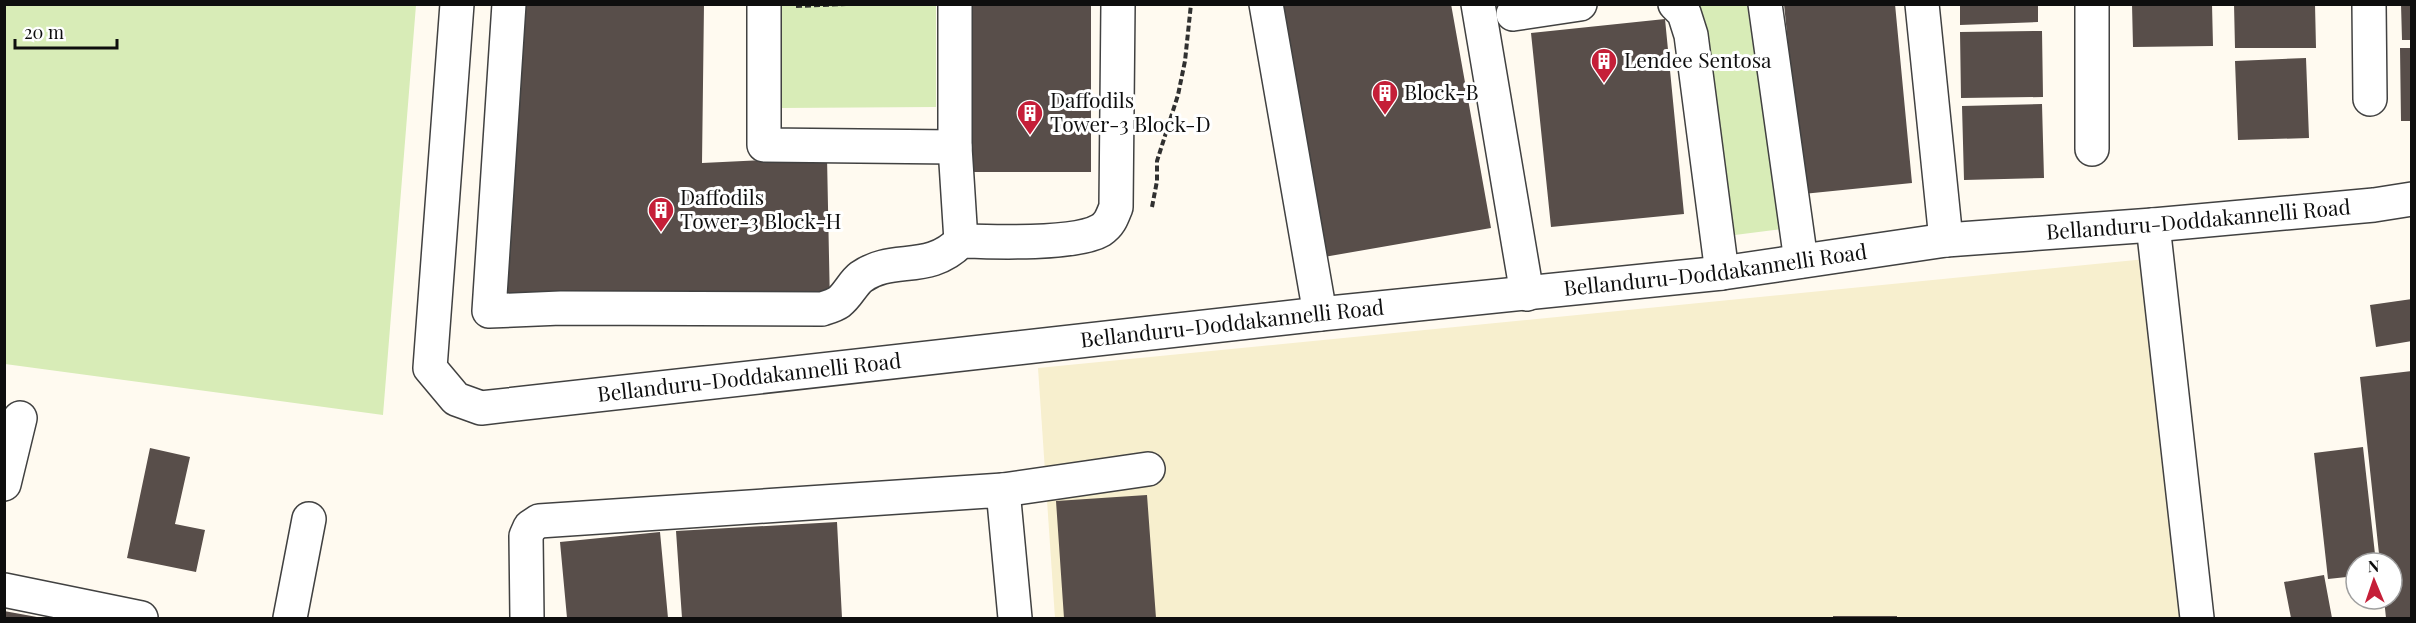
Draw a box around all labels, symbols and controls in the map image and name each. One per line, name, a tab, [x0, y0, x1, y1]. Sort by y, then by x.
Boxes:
scale bar	[15, 12, 117, 50]
text: 20 m	[24, 20, 64, 44]
place label: Lendee Sentosa	[1624, 45, 1772, 73]
building icon: Lendee Sentosa	[1589, 46, 1619, 84]
place label: Block-B	[1404, 77, 1479, 105]
building icon: Block-B	[1370, 78, 1400, 116]
place label: Daffodils Tower-3 Block-D	[1050, 85, 1211, 137]
building icon: Daffodils Tower-3 Block-D	[1015, 98, 1045, 136]
place label: Daffodils Tower-3 Block-H	[680, 182, 842, 234]
street label: Bellanduru-Doddakannelli Road	[2045, 191, 2352, 245]
building icon: Daffodils Tower-3 Block-H	[646, 195, 676, 233]
street label: Bellanduru-Doddakannelli Road	[1562, 236, 1868, 301]
street label: Bellanduru-Doddakannelli Road	[1079, 292, 1385, 353]
street label: Bellanduru-Doddakannelli Road	[596, 345, 902, 407]
north arrow	[2344, 551, 2404, 611]
text: N	[2367, 555, 2380, 576]

